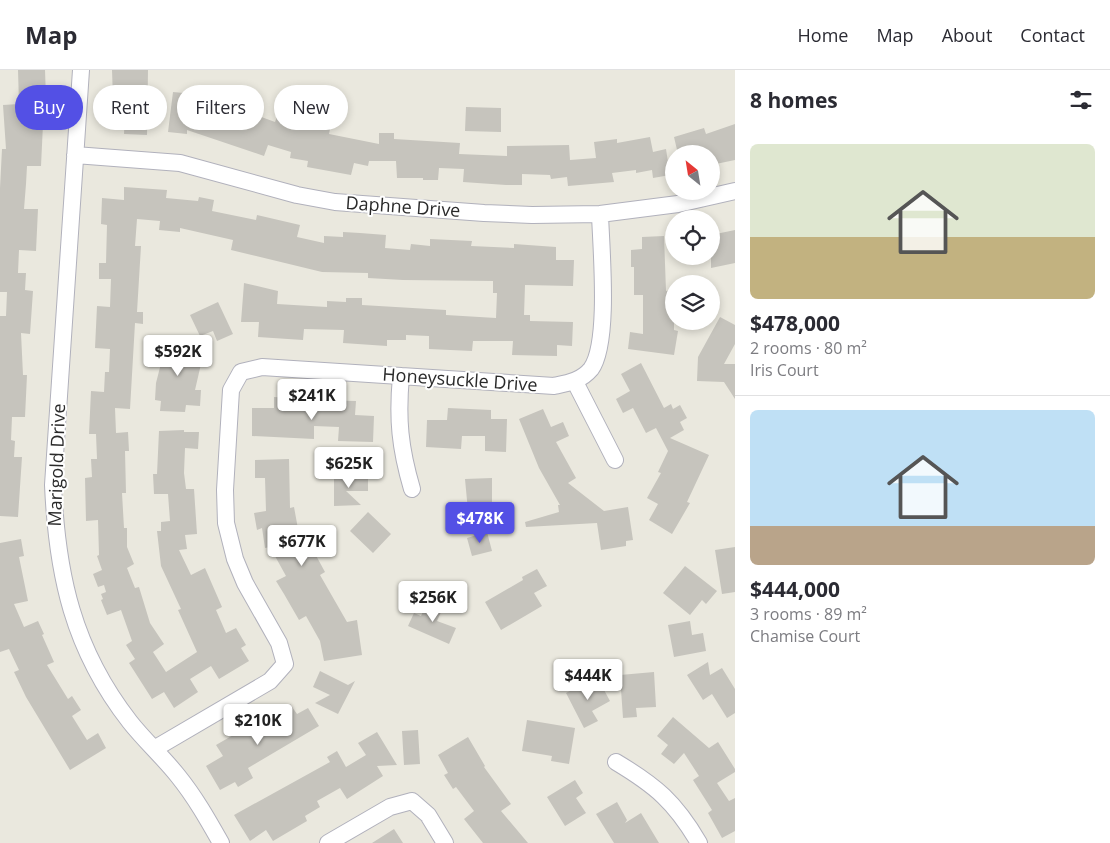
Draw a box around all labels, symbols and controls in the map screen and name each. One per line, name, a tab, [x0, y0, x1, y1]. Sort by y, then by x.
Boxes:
text: Map	[25, 18, 77, 51]
text: Home	[798, 23, 848, 47]
text: Map	[876, 23, 914, 47]
text: About	[942, 23, 992, 47]
text: Contact	[1020, 23, 1085, 47]
chip: Buy	[15, 85, 83, 130]
chip: Rent	[93, 85, 167, 130]
chip: Filters	[177, 85, 264, 130]
chip: New	[274, 85, 348, 130]
text: 8 homes	[750, 86, 838, 114]
icon: filters	[1067, 86, 1095, 114]
north arrow	[665, 145, 720, 200]
map controls	[665, 145, 720, 330]
icon: home	[878, 177, 968, 267]
street label: Daphne Drive	[345, 190, 461, 222]
button: locate	[665, 210, 720, 265]
button: layers	[665, 275, 720, 330]
text: $478,000	[750, 309, 840, 337]
pin: $592K	[143, 334, 213, 377]
text: 2 rooms · 80 m²	[750, 337, 867, 359]
text: $592K	[154, 340, 202, 362]
text: Iris Court	[750, 359, 819, 381]
street label: Honeysuckle Drive	[382, 362, 538, 396]
pin: $241K	[277, 378, 347, 421]
text: $241K	[288, 384, 336, 406]
street label: Marigold Drive	[42, 403, 70, 527]
icon: home	[878, 442, 968, 532]
pin: $625K	[314, 446, 384, 489]
text: $625K	[325, 452, 373, 474]
pin: $478K	[445, 502, 515, 544]
text: $478K	[456, 507, 504, 529]
pin: $677K	[267, 524, 337, 567]
text: $677K	[278, 530, 326, 552]
text: $444,000	[750, 575, 840, 603]
pin: $256K	[398, 580, 468, 623]
text: $256K	[409, 586, 457, 608]
text: 3 rooms · 89 m²	[750, 603, 867, 625]
text: Chamise Court	[750, 625, 860, 647]
pin: $444K	[553, 658, 623, 701]
text: $444K	[564, 664, 612, 686]
pin: $210K	[223, 704, 293, 746]
text: $210K	[234, 709, 282, 731]

